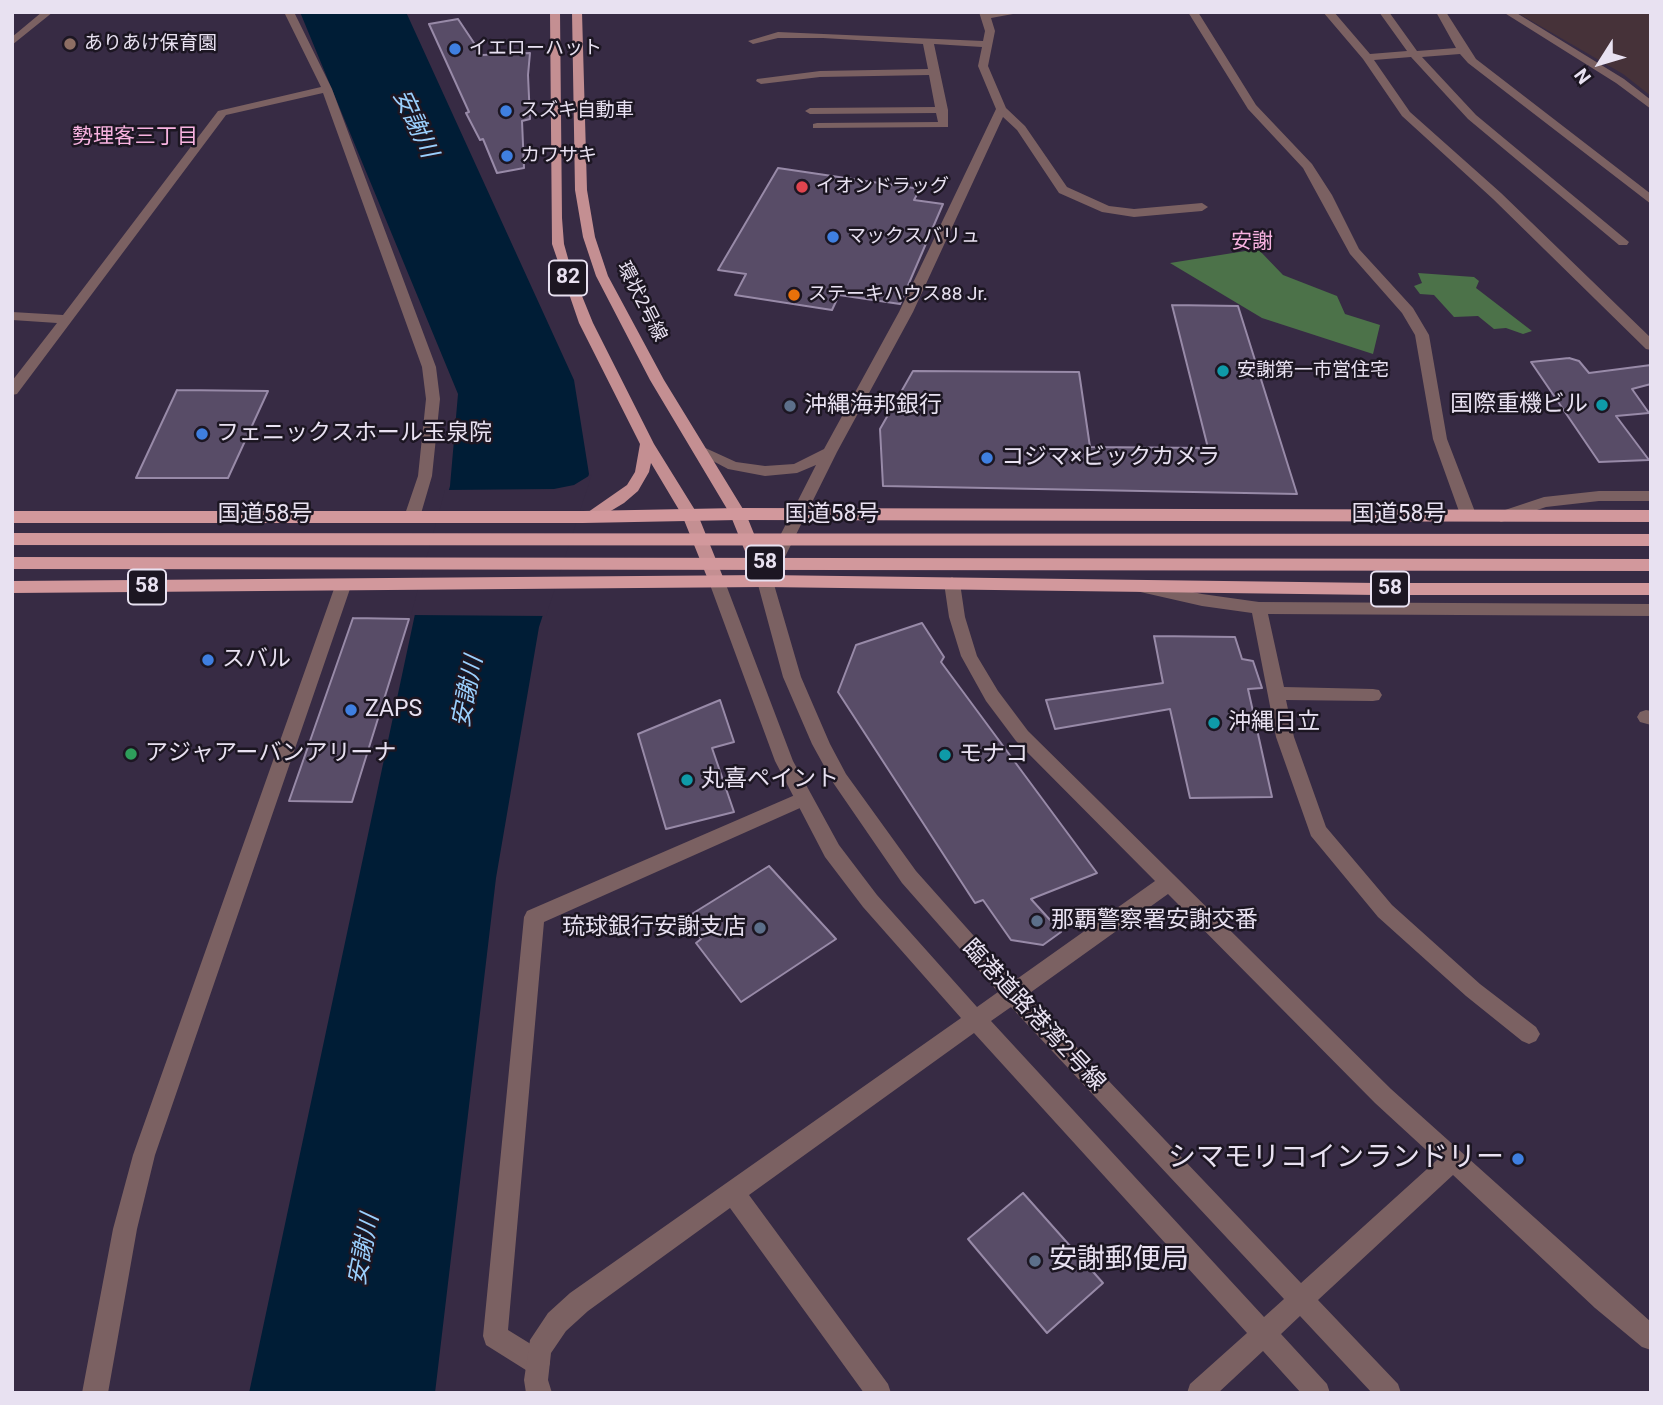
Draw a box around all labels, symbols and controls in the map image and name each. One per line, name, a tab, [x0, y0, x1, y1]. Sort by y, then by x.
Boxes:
north arrow	[1565, 28, 1635, 98]
place label: ありあけ保育園	[84, 33, 217, 55]
marker: ありあけ保育園	[62, 36, 78, 52]
place label: イエローハット	[469, 38, 602, 60]
marker: イエローハット	[447, 41, 463, 57]
text: N	[1570, 64, 1596, 88]
water label: 安謝川	[386, 85, 442, 163]
place label: スズキ自動車	[520, 100, 634, 122]
marker: スズキ自動車	[498, 103, 514, 119]
district label: 勢理客三丁目	[72, 125, 198, 151]
place label: カワサキ	[521, 145, 597, 167]
marker: カワサキ	[499, 148, 515, 164]
place label: イオンドラッグ	[816, 176, 949, 198]
marker: イオンドラッグ	[794, 179, 810, 195]
place label: マックスバリュ	[847, 226, 980, 248]
marker: マックスバリュ	[825, 229, 841, 245]
district label: 安謝	[1231, 230, 1273, 256]
street label: 環状2号線	[611, 258, 671, 346]
road number: 82	[549, 260, 587, 296]
place label: ステーキハウス88 Jr.	[808, 284, 988, 306]
marker: ステーキハウス88 Jr.	[786, 287, 802, 303]
place label: 安謝第一市営住宅	[1237, 360, 1389, 382]
marker: 安謝第一市営住宅	[1215, 363, 1231, 379]
place label: 国際重機ビル	[1450, 391, 1588, 419]
place label: 沖縄海邦銀行	[804, 392, 942, 420]
marker: 国際重機ビル	[1594, 397, 1610, 413]
marker: 沖縄海邦銀行	[782, 398, 798, 414]
place label: フェニックスホール玉泉院	[216, 420, 492, 448]
marker: フェニックスホール玉泉院	[194, 426, 210, 442]
place label: コジマ×ビックカメラ	[1001, 444, 1220, 472]
marker: コジマ×ビックカメラ	[979, 450, 995, 466]
street label: 国道58号	[218, 501, 312, 529]
street label: 国道58号	[785, 501, 879, 529]
street label: 国道58号	[1352, 501, 1446, 529]
road number: 58	[746, 546, 784, 580]
road number: 58	[128, 570, 166, 604]
road number: 58	[1371, 572, 1409, 606]
place label: スバル	[222, 646, 291, 674]
marker: スバル	[200, 652, 216, 668]
water label: 安謝川	[448, 654, 490, 730]
place label: ZAPS	[365, 696, 422, 724]
marker: ZAPS	[343, 702, 359, 718]
place label: 沖縄日立	[1228, 709, 1320, 737]
marker: 沖縄日立	[1206, 715, 1222, 731]
place label: アジャアーバンアリーナ	[145, 740, 397, 768]
place label: モナコ	[959, 741, 1028, 769]
marker: アジャアーバンアリーナ	[123, 746, 139, 762]
marker: モナコ	[937, 747, 953, 763]
place label: 丸喜ペイント	[701, 766, 839, 794]
marker: 丸喜ペイント	[679, 772, 695, 788]
place label: 那覇警察署安謝交番	[1051, 907, 1258, 935]
marker: 那覇警察署安謝交番	[1029, 913, 1045, 929]
place label: 琉球銀行安謝支店	[562, 914, 746, 942]
marker: 琉球銀行安謝支店	[752, 920, 768, 936]
street label: 臨港道路港湾2号線	[956, 935, 1110, 1097]
place label: シマモリコインランドリー	[1168, 1142, 1504, 1176]
marker: シマモリコインランドリー	[1510, 1151, 1526, 1167]
water label: 安謝川	[344, 1212, 386, 1288]
place label: 安謝郵便局	[1049, 1244, 1189, 1278]
marker: 安謝郵便局	[1027, 1253, 1043, 1269]

